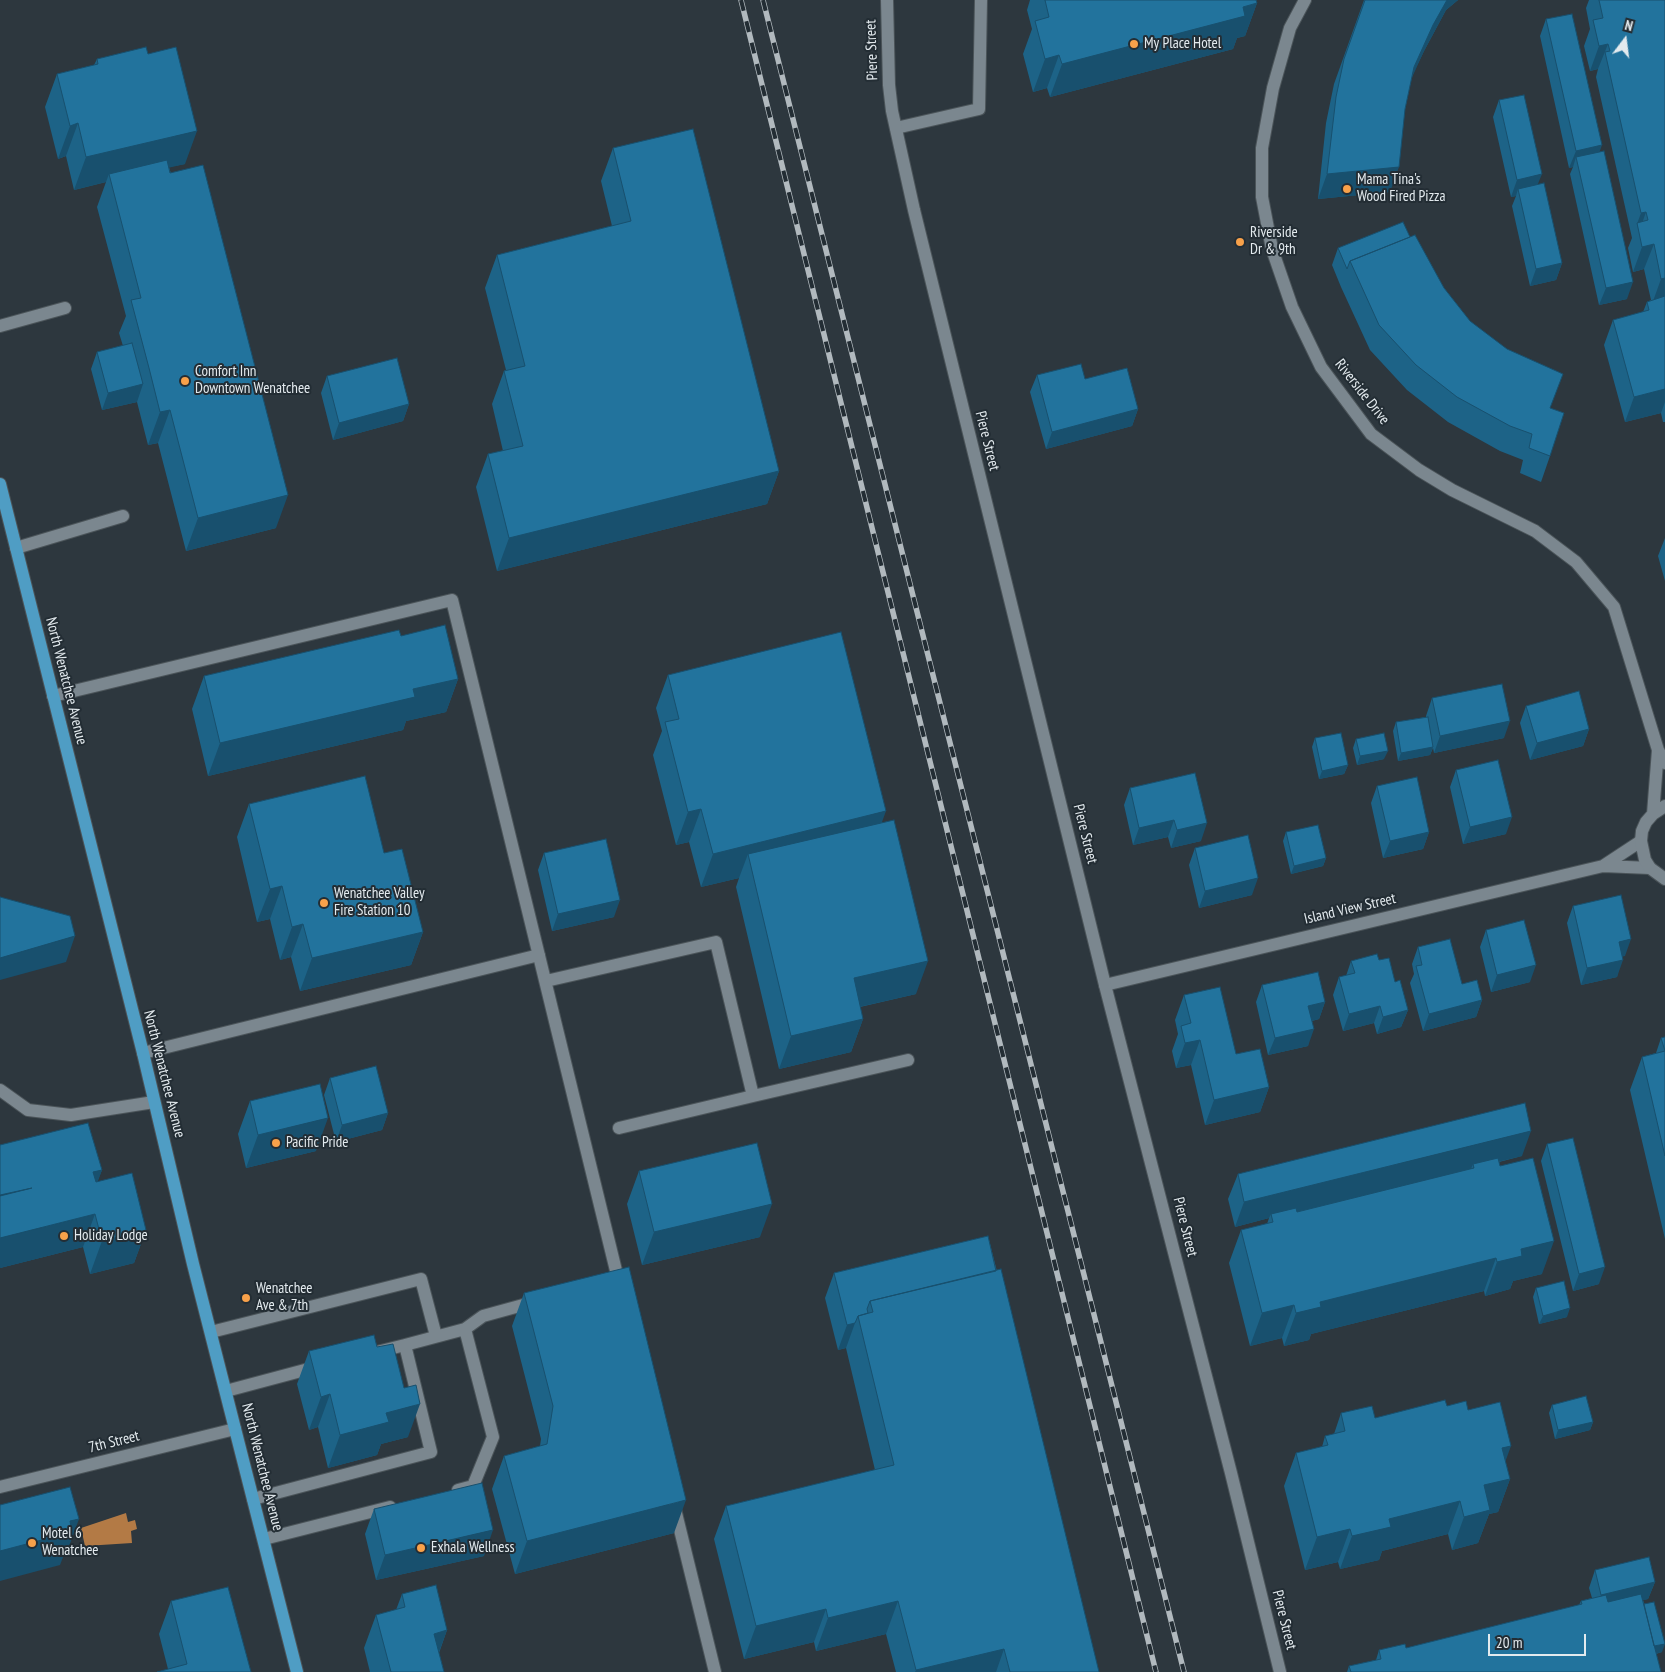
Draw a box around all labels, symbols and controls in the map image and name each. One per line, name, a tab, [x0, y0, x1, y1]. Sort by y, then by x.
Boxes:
north arrow	[1600, 15, 1650, 65]
text: N	[1623, 16, 1635, 35]
street label: Piere Street	[862, 19, 882, 81]
place label: My Place Hotel	[1144, 35, 1221, 53]
marker: My Place Hotel	[1128, 38, 1140, 50]
place label: Mama Tina's Wood Fired Pizza	[1357, 171, 1445, 206]
marker: Mama Tina's Wood Fired Pizza	[1341, 183, 1353, 195]
place label: Riverside Dr & 9th	[1250, 224, 1298, 259]
marker: Riverside Dr & 9th	[1234, 236, 1246, 248]
street label: Riverside Drive	[1331, 356, 1393, 428]
place label: Comfort Inn Downtown Wenatchee	[195, 363, 310, 398]
marker: Comfort Inn Downtown Wenatchee	[179, 375, 191, 387]
street label: Piere Street	[971, 409, 1003, 473]
street label: North Wenatchee Avenue	[41, 615, 91, 747]
street label: Piere Street	[1069, 802, 1101, 866]
place label: Wenatchee Valley Fire Station 10	[334, 885, 425, 920]
street label: Island View Street	[1302, 890, 1398, 928]
marker: Wenatchee Valley Fire Station 10	[318, 897, 330, 909]
street label: North Wenatchee Avenue	[139, 1008, 189, 1140]
place label: Pacific Pride	[286, 1134, 348, 1152]
marker: Pacific Pride	[270, 1137, 282, 1149]
street label: Piere Street	[1169, 1195, 1201, 1259]
place label: Holiday Lodge	[74, 1227, 148, 1245]
marker: Holiday Lodge	[58, 1230, 70, 1242]
place label: Wenatchee Ave & 7th	[256, 1280, 313, 1315]
marker: Wenatchee Ave & 7th	[240, 1292, 252, 1304]
street label: North Wenatchee Avenue	[237, 1401, 287, 1533]
street label: 7th Street	[87, 1427, 141, 1457]
place label: Motel 6 Wenatchee	[42, 1525, 99, 1560]
marker: Motel 6 Wenatchee	[26, 1537, 38, 1549]
place label: Exhala Wellness	[431, 1539, 515, 1557]
marker: Exhala Wellness	[415, 1542, 427, 1554]
street label: Piere Street	[1268, 1588, 1300, 1652]
scale bar	[1490, 1624, 1588, 1656]
text: 20 m	[1496, 1633, 1522, 1652]

